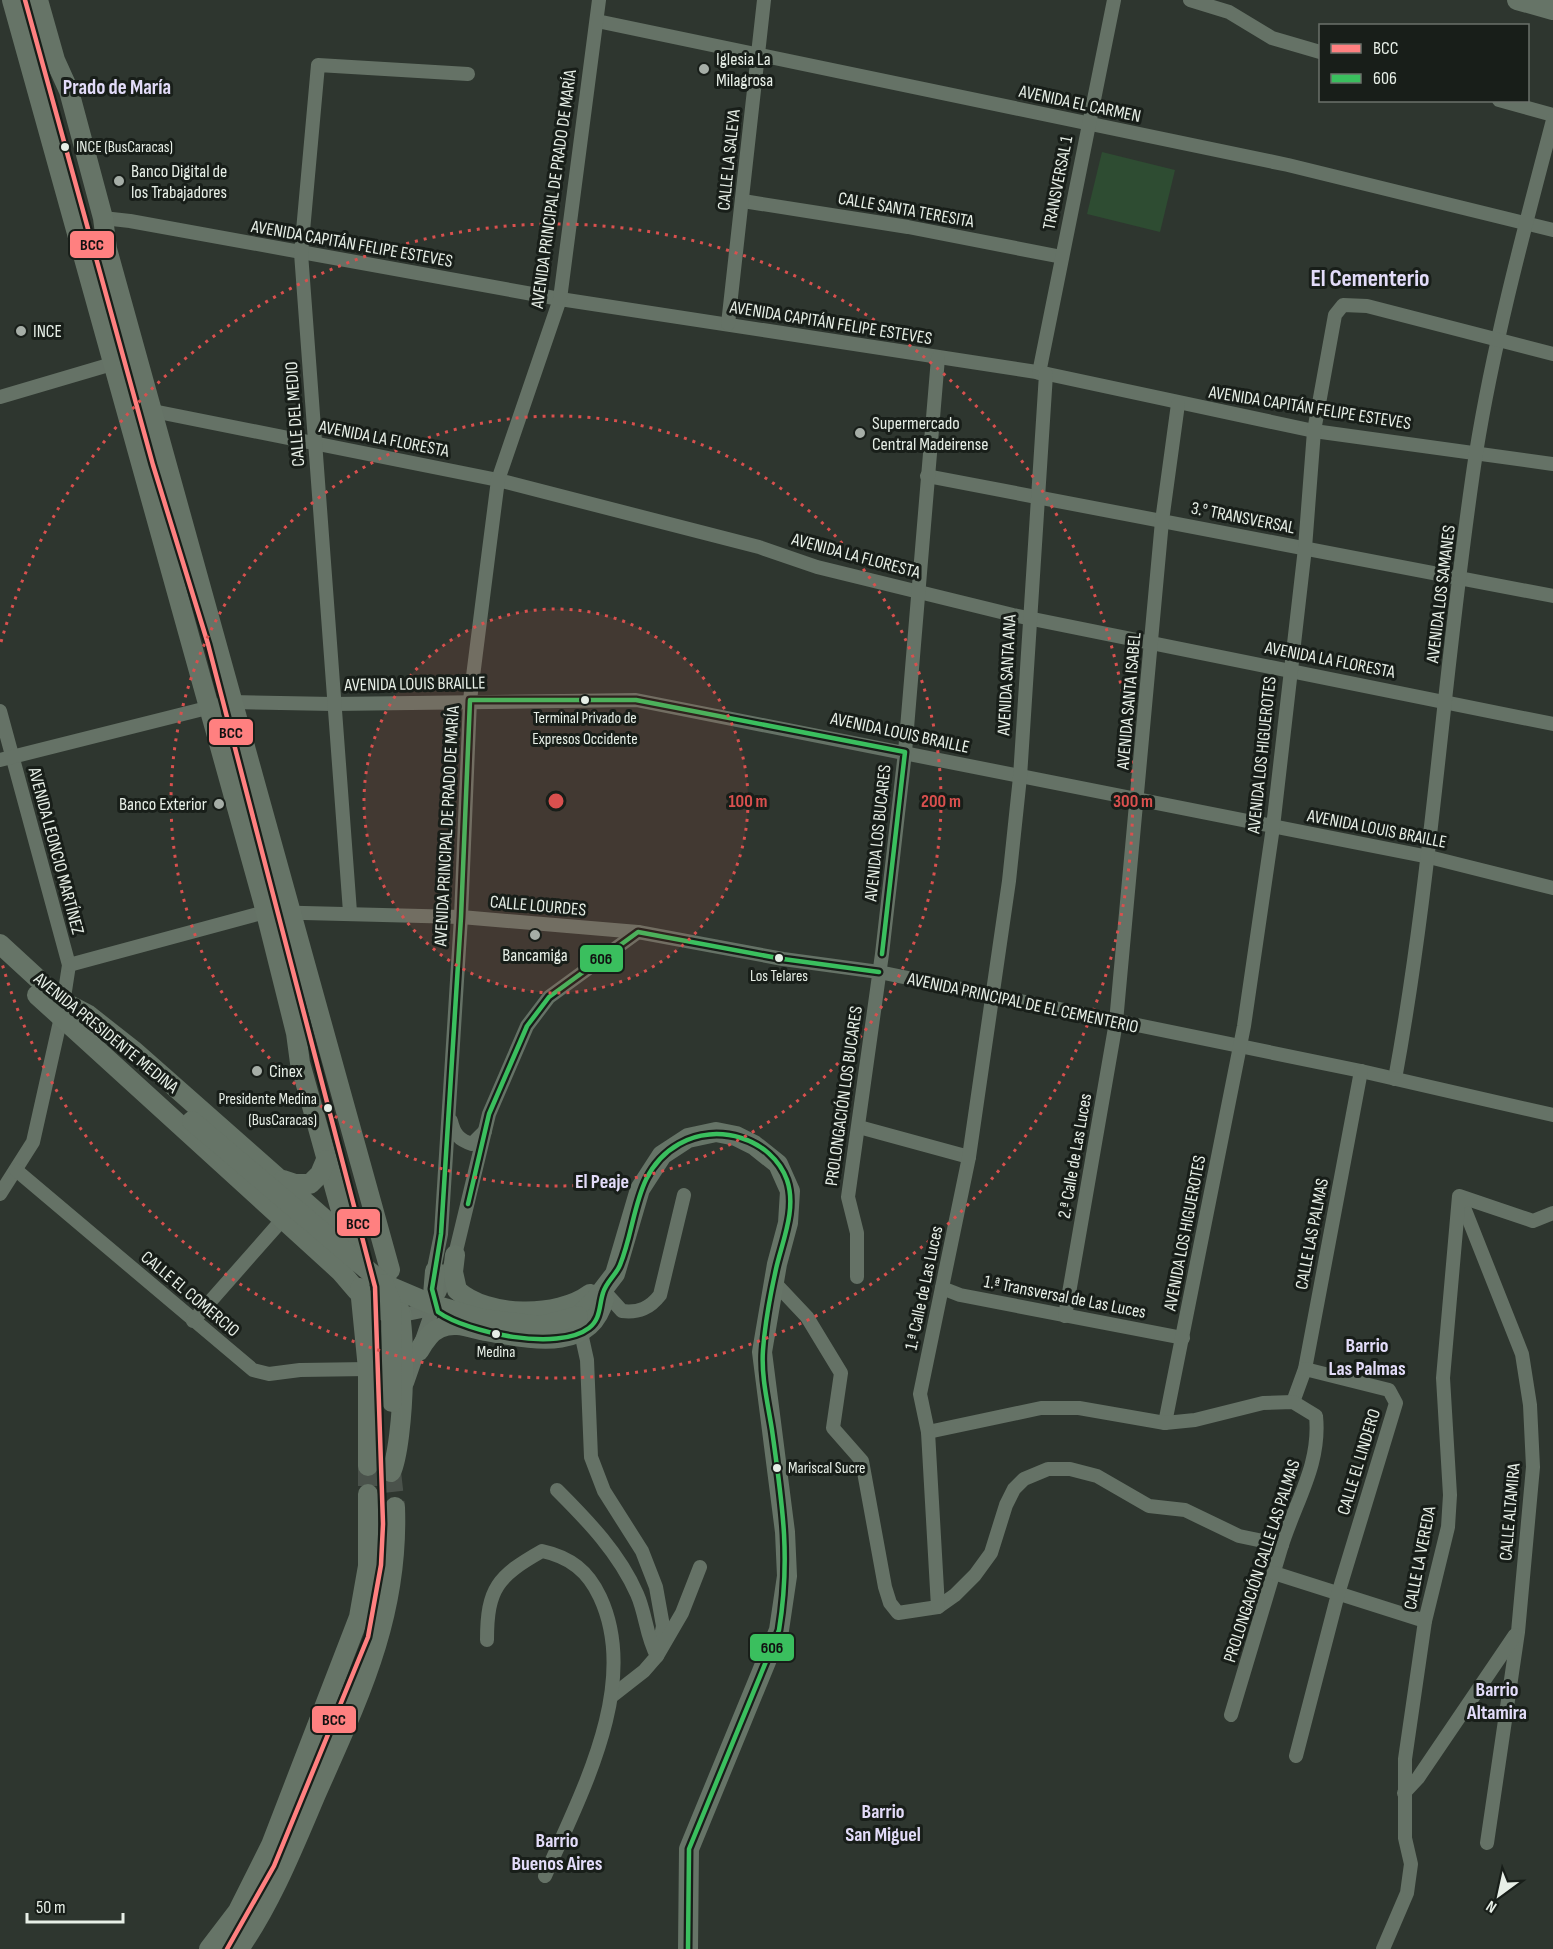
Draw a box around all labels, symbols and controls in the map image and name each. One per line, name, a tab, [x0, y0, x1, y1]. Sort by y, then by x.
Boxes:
legend	[1319, 24, 1529, 102]
text: BCC	[1373, 38, 1398, 59]
place label: Iglesia La Milagrosa	[716, 49, 773, 91]
marker: Iglesia La Milagrosa	[697, 62, 711, 76]
street label: AVENIDA PRINCIPAL DE PRADO DE MARÍA	[527, 68, 581, 311]
text: 606	[1373, 68, 1397, 89]
district label: Prado de María	[63, 75, 171, 100]
street label: AVENIDA EL CARMEN	[1016, 81, 1143, 127]
street label: CALLE LA SALEYA	[713, 108, 745, 212]
street label: TRANSVERSAL 1	[1039, 134, 1078, 232]
place label: INCE (BusCaracas)	[76, 138, 173, 157]
marker: INCE (BusCaracas)	[59, 141, 71, 153]
place label: Banco Digital de los Trabajadores	[131, 161, 227, 203]
marker: Banco Digital de los Trabajadores	[112, 174, 126, 188]
street label: CALLE SANTA TERESITA	[836, 188, 976, 232]
street label: AVENIDA CAPITÁN FELIPE ESTEVES	[249, 216, 455, 272]
line badge: BCC	[69, 230, 115, 259]
text: BCC	[80, 236, 104, 255]
district label: El Cementerio	[1310, 264, 1430, 293]
street label: AVENIDA CAPITÁN FELIPE ESTEVES	[727, 296, 934, 349]
place label: INCE	[33, 321, 62, 342]
marker: INCE	[14, 324, 28, 338]
street label: CALLE DEL MEDIO	[281, 361, 309, 467]
street label: AVENIDA CAPITÁN FELIPE ESTEVES	[1206, 381, 1413, 434]
place label: Supermercado Central Madeirense	[872, 413, 988, 455]
street label: AVENIDA LA FLORESTA	[316, 416, 451, 462]
marker: Supermercado Central Madeirense	[853, 426, 867, 440]
street label: 3.° TRANSVERSAL	[1189, 498, 1297, 538]
street label: AVENIDA LOS SAMANES	[1422, 524, 1460, 665]
street label: AVENIDA LA FLORESTA	[789, 529, 923, 583]
street label: AVENIDA SANTA ANA	[993, 614, 1021, 737]
street label: AVENIDA SANTA ISABEL	[1112, 631, 1145, 771]
street label: AVENIDA LA FLORESTA	[1262, 637, 1397, 683]
street label: AVENIDA LOUIS BRAILLE	[343, 672, 486, 696]
street label: AVENIDA LOS HIGUEROTES	[1243, 675, 1281, 836]
marker: Terminal Privado de Expresos Occidente	[579, 694, 591, 706]
street label: AVENIDA PRINCIPAL DE PRADO DE MARÍA	[430, 705, 464, 948]
street label: AVENIDA LOUIS BRAILLE	[828, 708, 971, 758]
place label: Terminal Privado de Expresos Occidente	[532, 709, 638, 749]
line badge: BCC	[208, 718, 254, 746]
text: BCC	[219, 724, 243, 743]
street label: AVENIDA LOS BUCARES	[860, 763, 896, 903]
street label: AVENIDA LEONCIO MARTÍNEZ	[23, 764, 89, 937]
centre of rings	[546, 791, 566, 811]
text: 100 m	[729, 791, 768, 812]
text: 200 m	[921, 791, 961, 812]
text: 300 m	[1113, 791, 1153, 812]
place label: Banco Exterior	[119, 794, 207, 815]
marker: Banco Exterior	[212, 797, 226, 811]
street label: AVENIDA LOUIS BRAILLE	[1305, 805, 1448, 853]
street label: CALLE LOURDES	[489, 891, 587, 921]
marker: Bancamiga	[528, 928, 542, 942]
line badge: 606	[579, 944, 624, 973]
place label: Bancamiga	[502, 945, 568, 966]
text: 606	[590, 950, 612, 969]
marker: Los Telares	[773, 952, 785, 964]
place label: Los Telares	[750, 967, 808, 986]
street label: AVENIDA PRESIDENTE MEDINA	[29, 968, 183, 1098]
street label: AVENIDA PRINCIPAL DE EL CEMENTERIO	[905, 968, 1140, 1038]
street label: PROLONGACIÓN LOS BUCARES	[821, 1004, 867, 1187]
place label: Cinex	[269, 1061, 303, 1082]
marker: Cinex	[250, 1064, 264, 1078]
place label: Presidente Medina (BusCaracas)	[218, 1090, 317, 1130]
street label: 2.ª Calle de Las Luces	[1054, 1092, 1096, 1220]
marker: Presidente Medina (BusCaracas)	[322, 1102, 334, 1114]
street label: AVENIDA LOS HIGUEROTES	[1159, 1153, 1210, 1313]
district label: El Peaje	[575, 1170, 629, 1194]
street label: CALLE LAS PALMAS	[1291, 1176, 1333, 1291]
line badge: BCC	[336, 1208, 381, 1237]
text: BCC	[346, 1215, 370, 1234]
street label: 1.ª Calle de Las Luces	[901, 1224, 947, 1352]
street label: CALLE EL COMERCIO	[137, 1247, 243, 1341]
street label: 1.ª Transversal de Las Luces	[982, 1271, 1148, 1323]
marker: Medina	[490, 1328, 502, 1340]
district label: Barrio Las Palmas	[1328, 1334, 1406, 1381]
place label: Medina	[477, 1343, 515, 1362]
street label: CALLE EL LINDERO	[1333, 1406, 1385, 1518]
street label: PROLONGACIÓN CALLE LAS PALMAS	[1219, 1457, 1305, 1665]
place label: Mariscal Sucre	[788, 1459, 865, 1478]
marker: Mariscal Sucre	[771, 1462, 783, 1474]
street label: CALLE ALTAMIRA	[1495, 1462, 1525, 1562]
street label: CALLE LA VEREDA	[1400, 1504, 1440, 1612]
line badge: 606	[749, 1633, 795, 1662]
text: 606	[761, 1639, 783, 1658]
district label: Barrio Altamira	[1466, 1678, 1527, 1725]
line badge: BCC	[311, 1705, 357, 1734]
text: BCC	[322, 1711, 346, 1730]
district label: Barrio San Miguel	[845, 1800, 921, 1847]
district label: Barrio Buenos Aires	[512, 1829, 603, 1876]
north arrow	[1469, 1865, 1529, 1925]
scale bar	[27, 1886, 123, 1924]
text: N	[1483, 1896, 1500, 1917]
text: 50 m	[36, 1897, 66, 1918]

